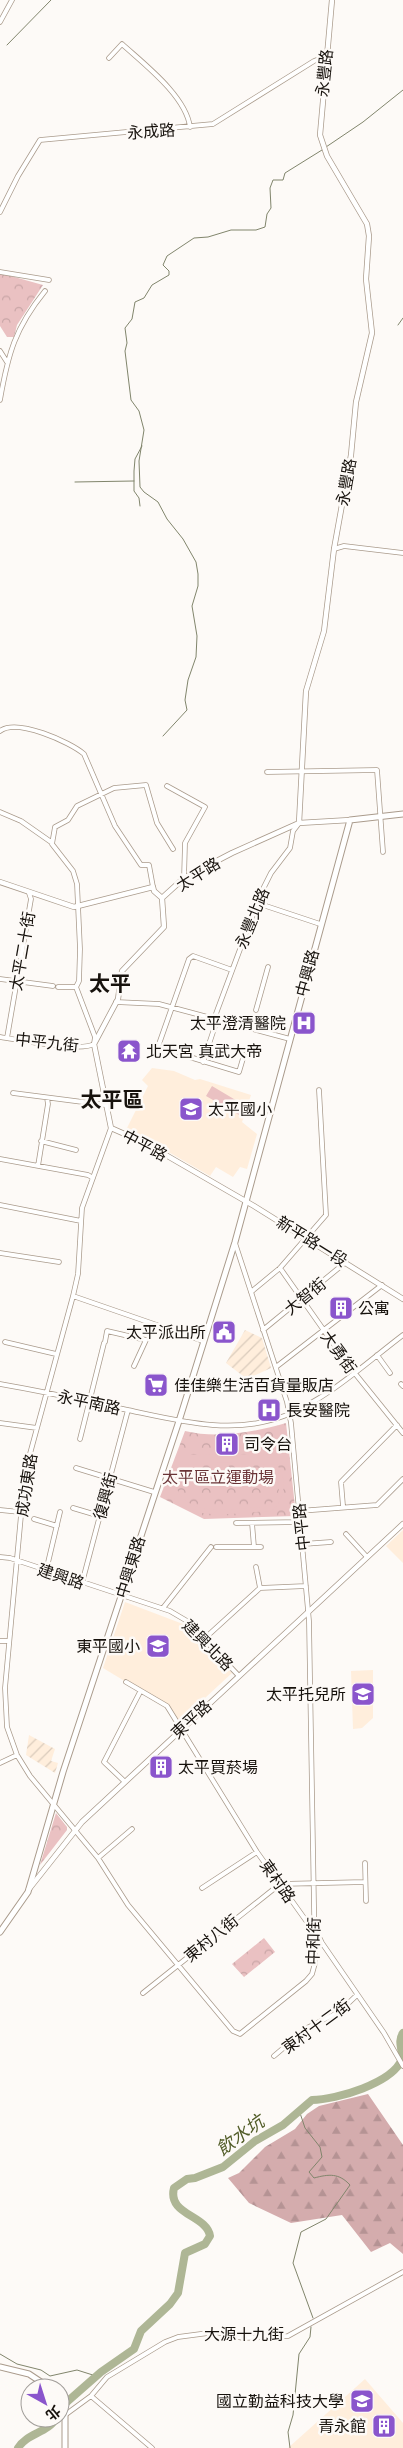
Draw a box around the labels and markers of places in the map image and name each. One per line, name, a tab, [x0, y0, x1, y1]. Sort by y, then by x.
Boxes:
hospital icon: 太平澄清醫院	[291, 1010, 317, 1036]
place label: 太平澄清醫院	[190, 1013, 286, 1033]
temple icon: 北天宮 真武大帝	[116, 1038, 142, 1064]
place label: 北天宮 真武大帝	[146, 1041, 262, 1061]
school or university icon: 太平國小	[178, 1096, 204, 1122]
place label: 太平國小	[208, 1099, 272, 1119]
building icon: 公寓	[328, 1295, 354, 1321]
place label: 公寓	[358, 1298, 390, 1318]
public building icon: 太平派出所	[211, 1319, 237, 1345]
place label: 太平派出所	[126, 1322, 206, 1342]
supermarket icon: 佳佳樂生活百貨量販店	[143, 1372, 169, 1398]
place label: 佳佳樂生活百貨量販店	[174, 1375, 334, 1395]
hospital icon: 長安醫院	[256, 1397, 282, 1423]
place label: 長安醫院	[286, 1400, 350, 1420]
building icon: 司令台	[214, 1431, 240, 1457]
place label: 司令台	[244, 1434, 292, 1454]
school or university icon: 東平國小	[145, 1633, 171, 1659]
place label: 東平國小	[76, 1636, 140, 1656]
school or university icon: 太平托兒所	[350, 1681, 376, 1707]
place label: 太平托兒所	[266, 1684, 346, 1704]
building icon: 太平買菸場	[148, 1754, 174, 1780]
place label: 太平買菸場	[178, 1757, 258, 1777]
school or university icon: 國立勤益科技大學	[349, 2388, 375, 2414]
place label: 國立勤益科技大學	[216, 2391, 344, 2411]
building icon: 青永館	[371, 2413, 397, 2439]
place label: 青永館	[318, 2416, 366, 2436]

